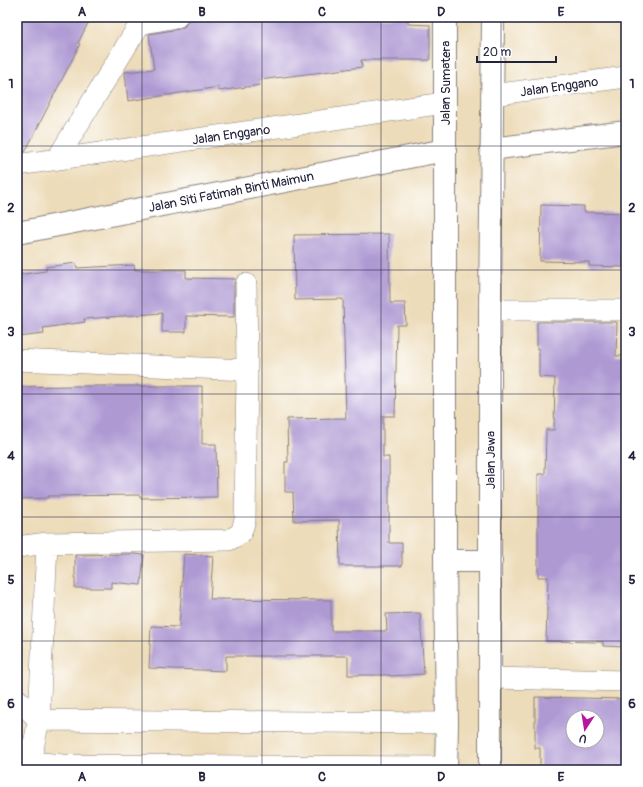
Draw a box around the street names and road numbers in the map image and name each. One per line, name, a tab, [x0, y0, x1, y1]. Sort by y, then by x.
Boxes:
street label: Jalan Sumatera	[438, 41, 454, 125]
street label: Jalan Enggano	[519, 74, 599, 100]
street label: Jalan Enggano	[191, 122, 271, 148]
street label: Jalan Siti Fatimah Binti Maimun	[147, 168, 315, 216]
street label: Jalan Jawa	[483, 431, 499, 489]

